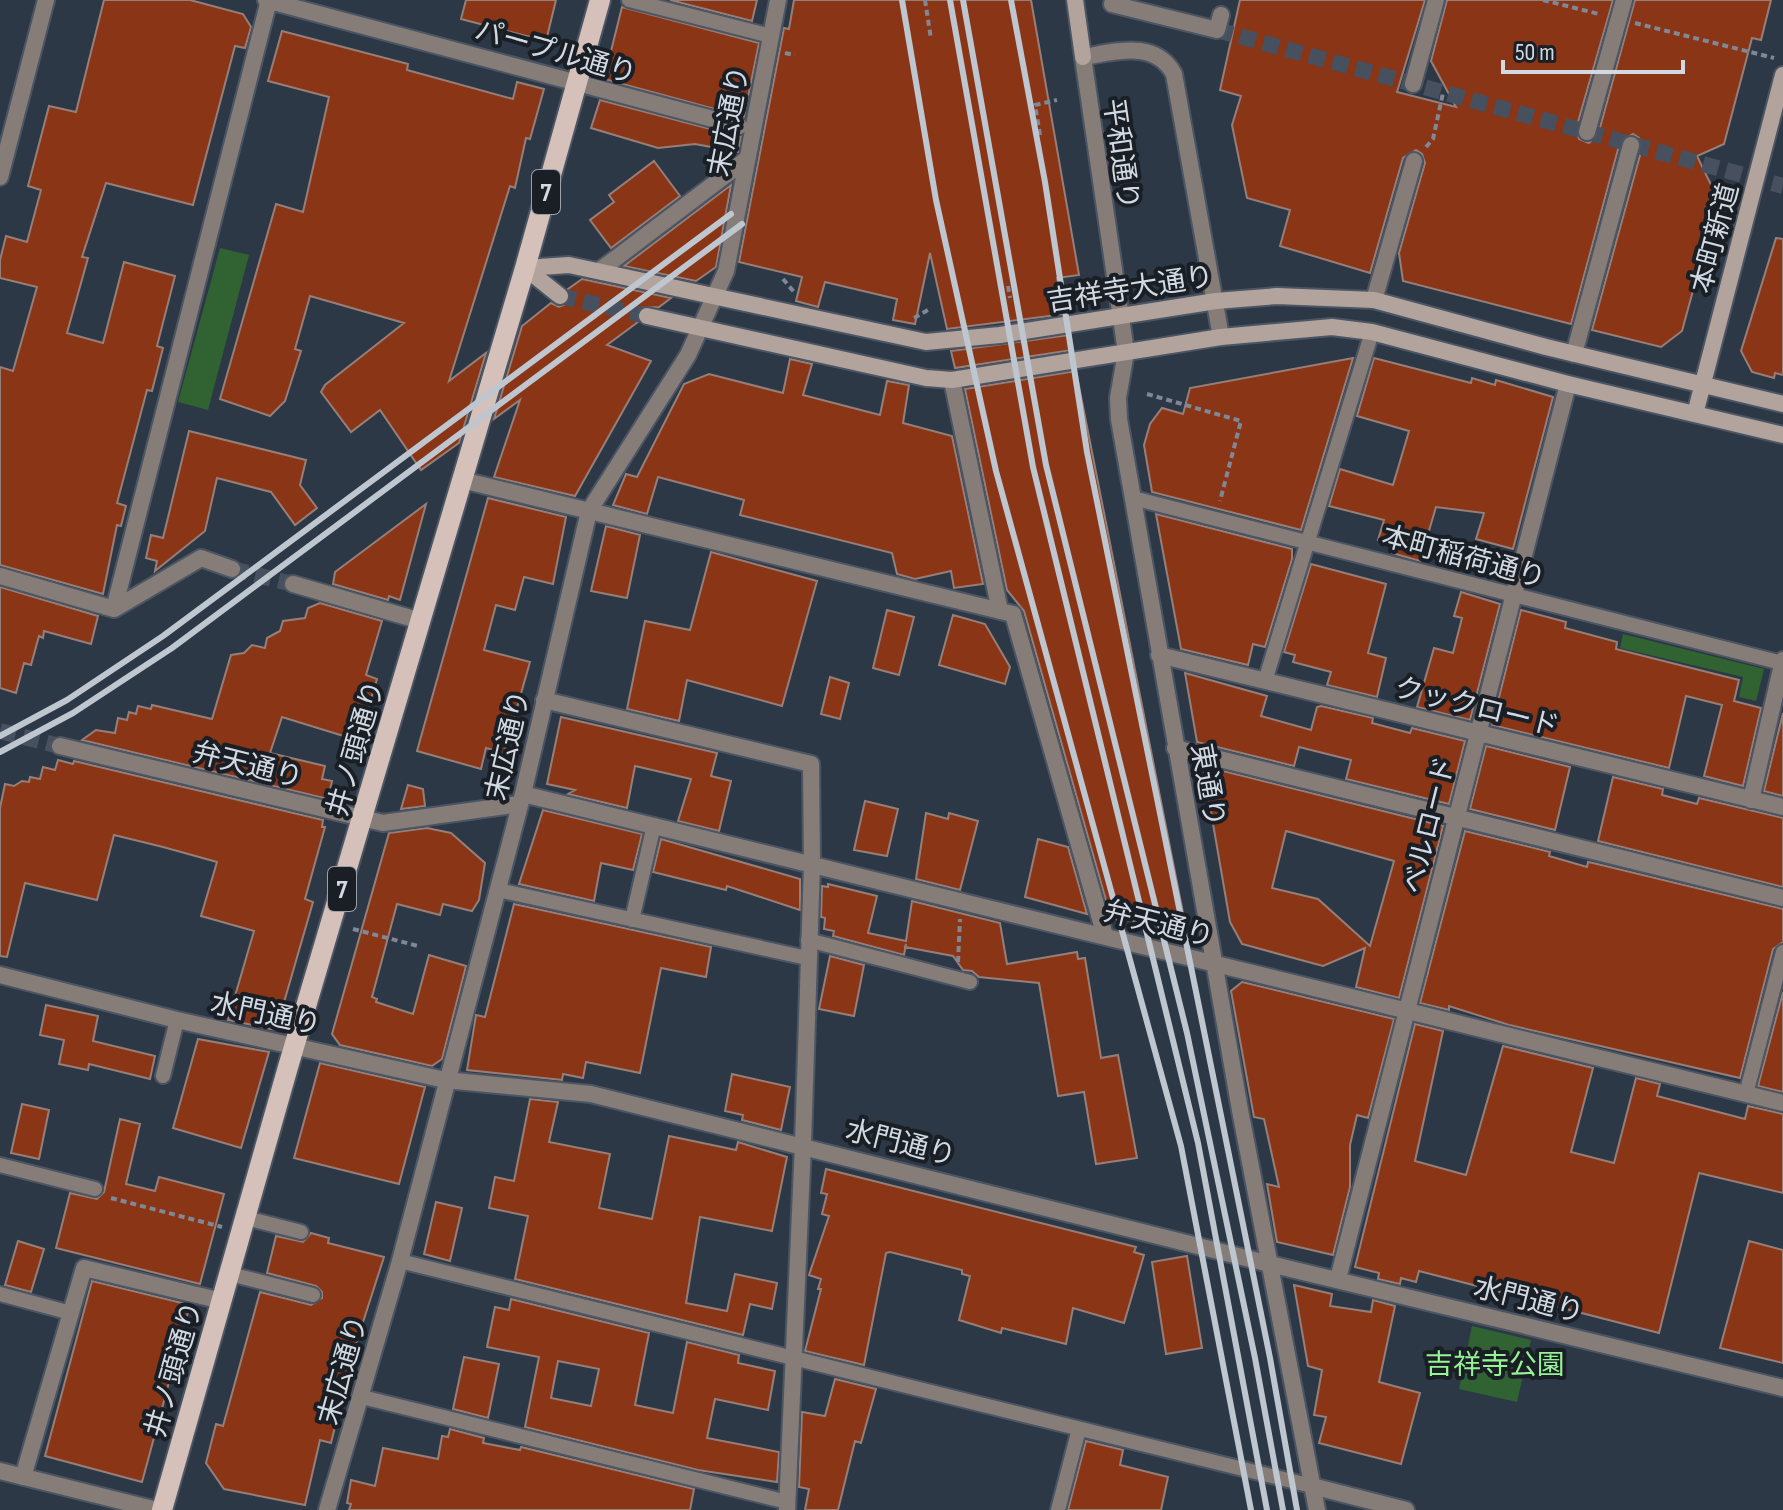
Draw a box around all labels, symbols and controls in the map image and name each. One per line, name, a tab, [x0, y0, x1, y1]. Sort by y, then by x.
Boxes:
street label: パープル通り	[471, 14, 640, 91]
scale bar	[1503, 24, 1683, 74]
text: 50 m	[1515, 38, 1555, 67]
street label: 末広通り	[703, 63, 756, 179]
street label: 平和通り	[1096, 96, 1145, 212]
road number: 7	[532, 170, 560, 214]
street label: 本町新道	[1685, 180, 1746, 297]
street label: 吉祥寺大通り	[1045, 260, 1216, 319]
street label: 本町稲荷通り	[1378, 520, 1549, 595]
street label: クックロード	[1391, 671, 1562, 744]
street label: 井ノ頭通り	[321, 677, 392, 820]
street label: 末広通り	[480, 687, 537, 804]
street label: 弁天通り	[189, 736, 306, 795]
street label: 東通り	[1184, 741, 1231, 829]
street label: ベルロード	[1397, 753, 1462, 897]
road number: 7	[328, 867, 356, 911]
street label: 弁天通り	[1100, 895, 1217, 954]
street label: 水門通り	[207, 987, 324, 1042]
street label: 水門通り	[842, 1114, 959, 1173]
street label: 水門通り	[1470, 1271, 1587, 1330]
street label: 井ノ頭通り	[139, 1298, 210, 1441]
street label: 末広通り	[312, 1312, 375, 1429]
park label: 吉祥寺公園	[1425, 1349, 1565, 1382]

